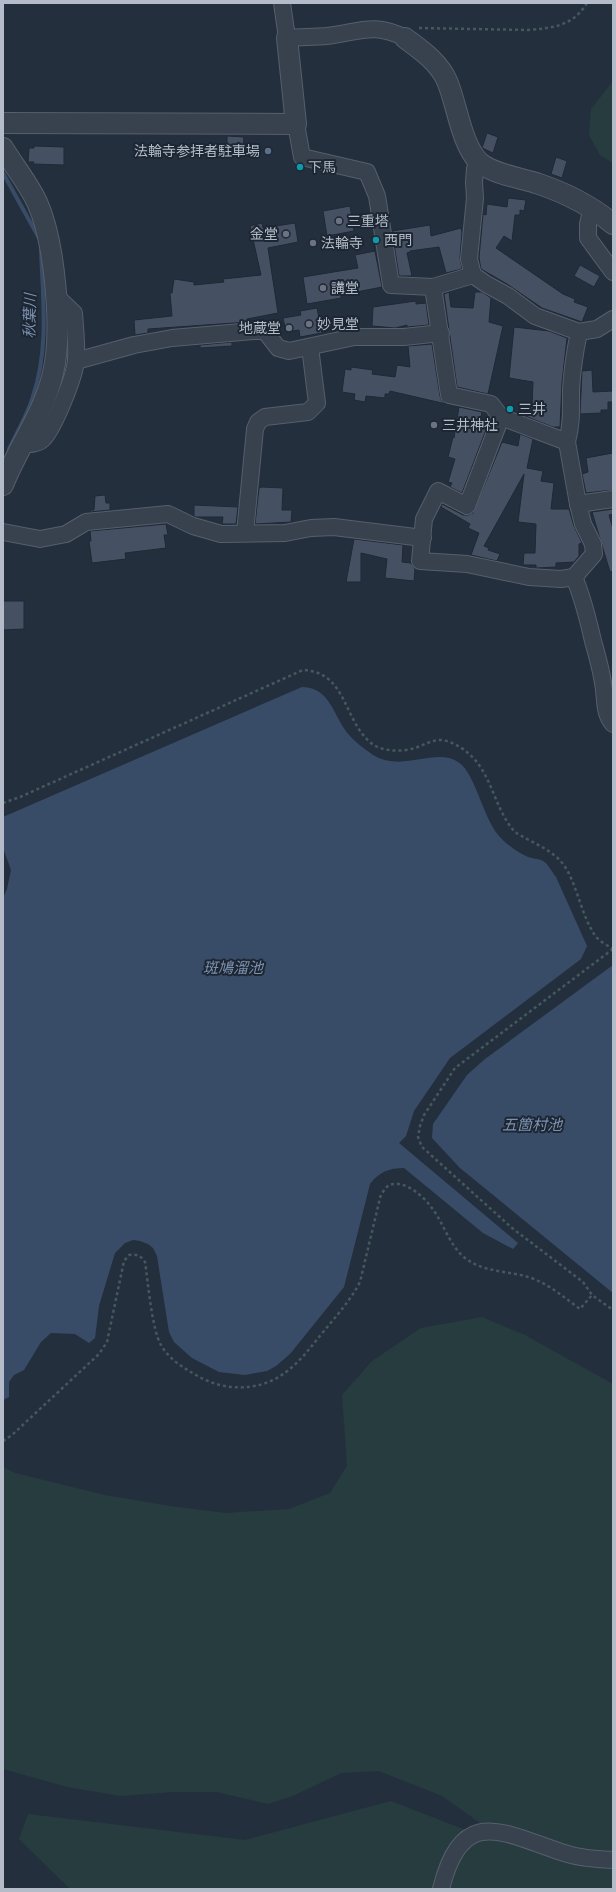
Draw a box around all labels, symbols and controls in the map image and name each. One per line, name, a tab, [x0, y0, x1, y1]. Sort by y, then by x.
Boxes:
place label: 法輪寺参拝者駐車場	[134, 141, 260, 160]
marker: 法輪寺参拝者駐車場	[263, 146, 273, 156]
place label: 下馬	[308, 157, 336, 176]
marker: 下馬	[295, 162, 305, 172]
place label: 三重塔	[347, 211, 389, 230]
marker: 三重塔	[334, 216, 344, 226]
place label: 金堂	[250, 224, 278, 243]
marker: 金堂	[281, 229, 291, 239]
place label: 西門	[384, 230, 412, 249]
place label: 法輪寺	[321, 233, 363, 252]
marker: 西門	[371, 235, 381, 245]
marker: 法輪寺	[308, 238, 318, 248]
place label: 講堂	[331, 278, 359, 297]
marker: 講堂	[318, 283, 328, 293]
water label: 秋葉川	[19, 291, 40, 339]
place label: 妙見堂	[317, 314, 359, 333]
place label: 地蔵堂	[239, 318, 281, 337]
marker: 妙見堂	[304, 319, 314, 329]
marker: 地蔵堂	[284, 323, 294, 333]
place label: 三井	[518, 399, 546, 418]
marker: 三井	[505, 404, 515, 414]
place label: 三井神社	[442, 415, 498, 434]
marker: 三井神社	[429, 420, 439, 430]
water label: 斑鳩溜池	[203, 957, 265, 978]
water label: 五箇村池	[502, 1114, 564, 1135]

